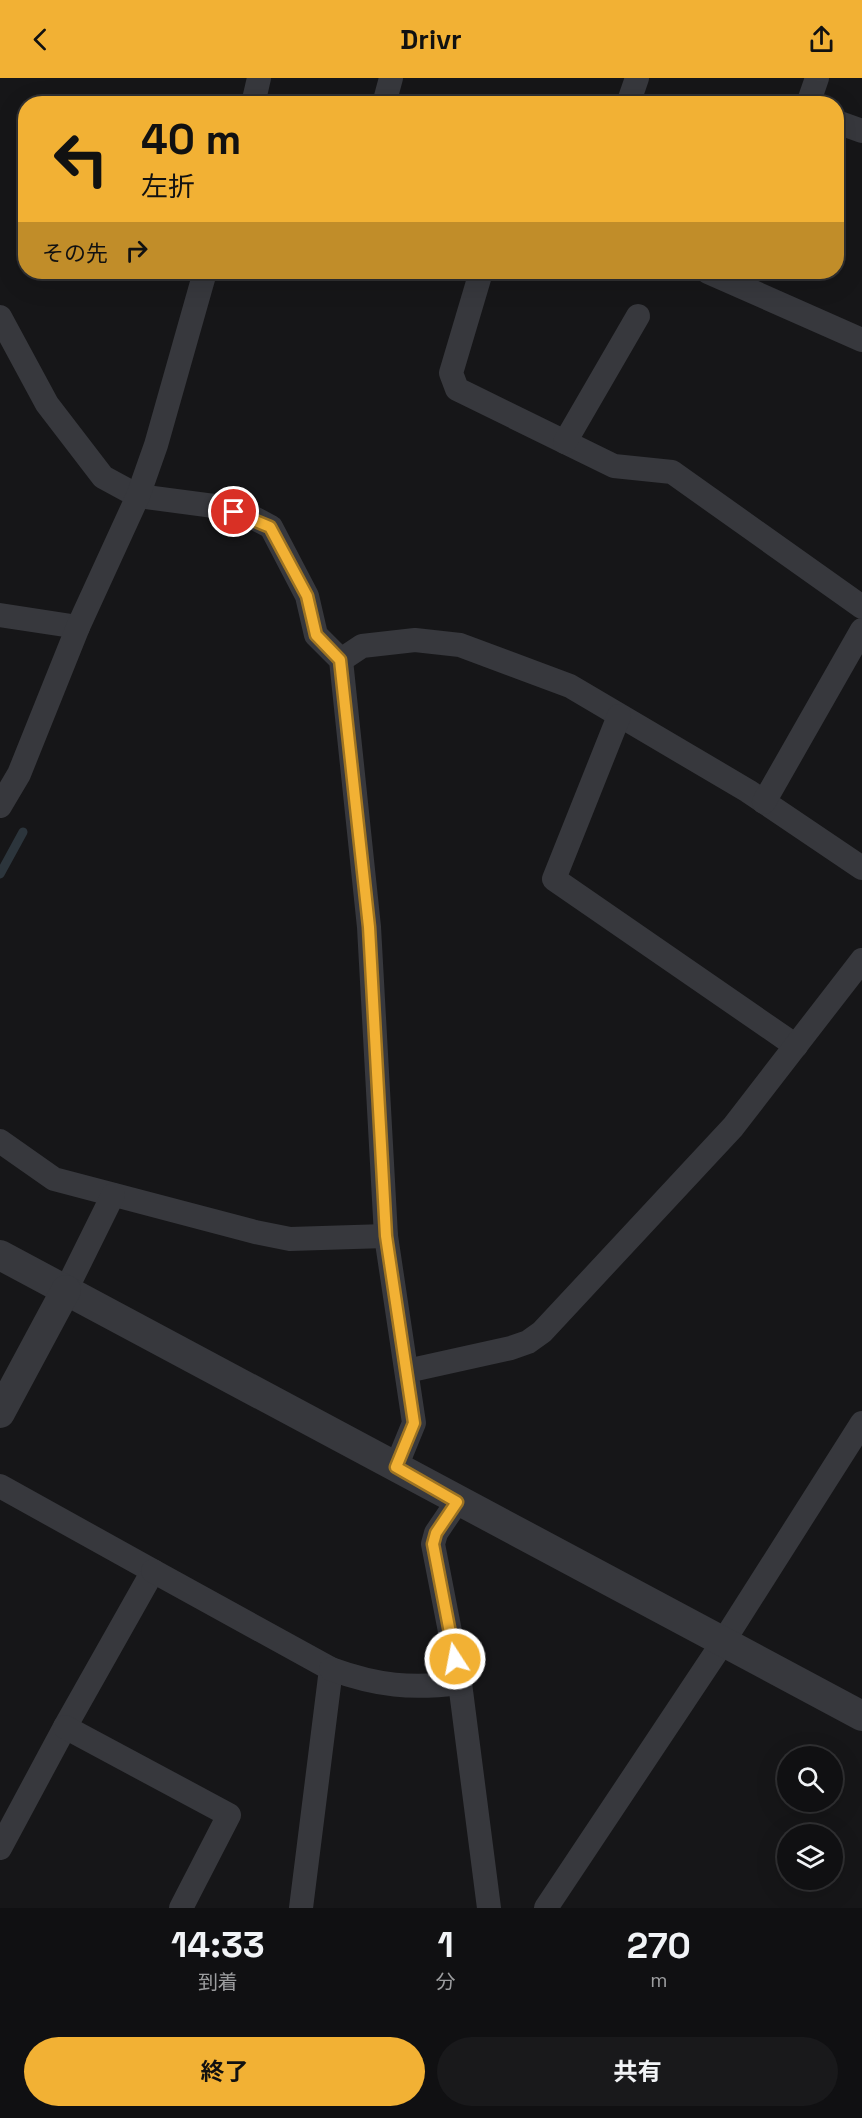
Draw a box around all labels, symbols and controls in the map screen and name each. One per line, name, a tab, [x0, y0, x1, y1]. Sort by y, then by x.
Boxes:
text: Drivr	[400, 22, 462, 57]
icon: back	[24, 23, 57, 56]
icon: share	[805, 23, 838, 56]
text: 40 m	[141, 113, 241, 166]
icon: left	[42, 120, 120, 198]
text: 左折	[141, 169, 195, 204]
icon: right	[120, 234, 153, 267]
text: その先	[42, 239, 108, 267]
pin	[208, 486, 259, 537]
icon: arrive	[217, 495, 250, 528]
position arrow	[423, 1627, 487, 1691]
map controls	[777, 1746, 843, 1890]
button: search	[777, 1746, 843, 1812]
button: layers	[777, 1824, 843, 1890]
text: 14:33	[171, 1922, 265, 1968]
text: 1	[438, 1922, 454, 1968]
text: 270	[627, 1923, 691, 1969]
text: m	[650, 1967, 667, 1993]
text: 到着	[198, 1969, 238, 1995]
text: 分	[436, 1969, 456, 1995]
button: 終了	[24, 2037, 425, 2106]
button: 共有	[437, 2037, 838, 2106]

